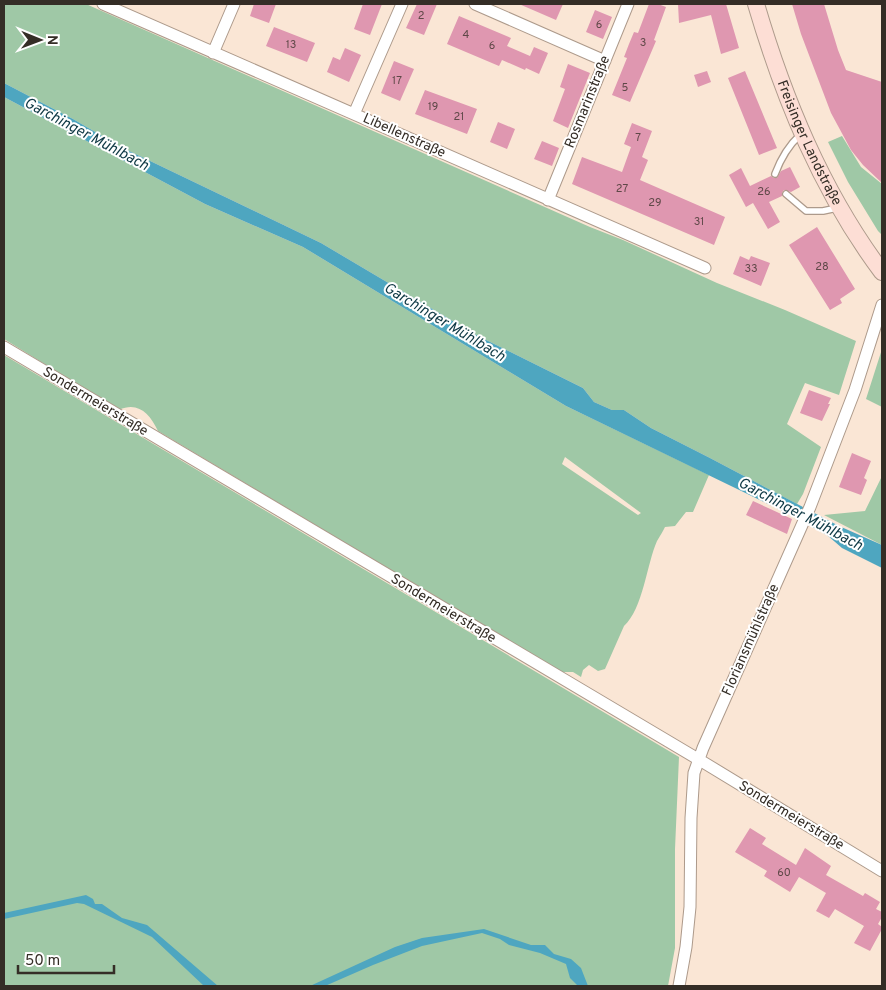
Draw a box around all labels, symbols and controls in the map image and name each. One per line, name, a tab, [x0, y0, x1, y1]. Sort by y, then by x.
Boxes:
house number: 2	[418, 9, 424, 23]
north arrow	[15, 15, 65, 65]
house number: 6	[596, 18, 602, 32]
house number: 4	[463, 28, 470, 42]
text: N	[43, 35, 60, 45]
house number: 3	[640, 36, 646, 50]
house number: 13	[286, 38, 296, 52]
house number: 6	[489, 39, 495, 53]
street label: Rosmarinstraße	[562, 53, 614, 151]
house number: 17	[392, 74, 402, 88]
street label: Freisinger Landstraße	[773, 78, 845, 209]
house number: 5	[622, 81, 629, 95]
water label: Garchinger Mühlbach	[20, 94, 152, 176]
house number: 19	[428, 100, 438, 114]
street label: Libellenstraße	[360, 110, 448, 162]
house number: 21	[454, 110, 464, 124]
house number: 7	[635, 131, 641, 145]
house number: 27	[616, 182, 628, 196]
house number: 26	[757, 185, 771, 199]
house number: 29	[648, 196, 662, 210]
house number: 31	[694, 215, 704, 229]
house number: 28	[815, 260, 829, 274]
house number: 33	[744, 262, 758, 276]
water label: Garchinger Mühlbach	[380, 279, 508, 367]
street label: Sondermeierstraße	[39, 364, 151, 440]
water label: Garchinger Mühlbach	[734, 474, 866, 556]
street label: Sondermeierstraße	[387, 571, 499, 647]
street label: Floriansmühlstraße	[719, 582, 783, 698]
street label: Sondermeierstraße	[735, 778, 847, 854]
house number: 60	[777, 866, 791, 880]
scale bar	[18, 942, 114, 974]
text: 50 m	[25, 952, 60, 971]

